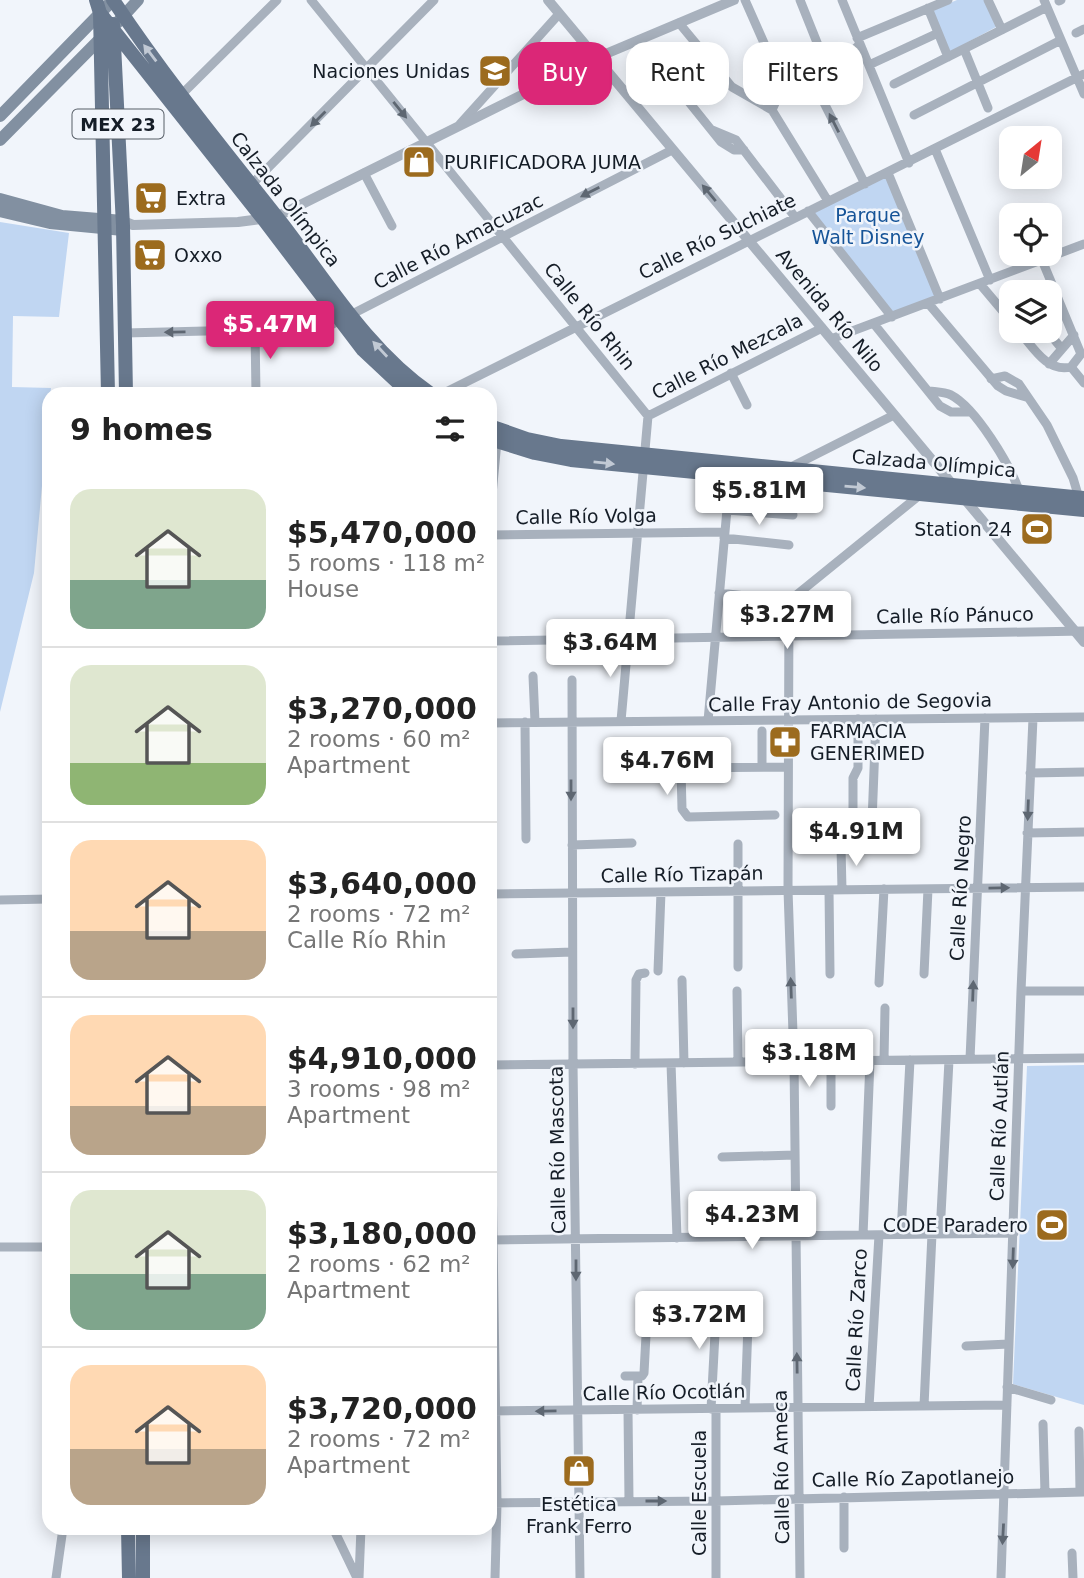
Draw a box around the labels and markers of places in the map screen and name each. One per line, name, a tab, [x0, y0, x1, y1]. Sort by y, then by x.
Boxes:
school or university icon: Naciones Unidas	[476, 52, 514, 90]
place label: Naciones Unidas	[312, 60, 470, 82]
shop icon: PURIFICADORA JUMA	[400, 143, 438, 181]
place label: PURIFICADORA JUMA	[444, 151, 641, 173]
supermarket icon: Extra	[132, 179, 170, 217]
place label: Extra	[176, 187, 226, 209]
supermarket icon: Oxxo	[131, 236, 169, 274]
place label: Oxxo	[174, 244, 222, 266]
pin: $5.47M	[213, 302, 327, 361]
pin: $5.81M	[702, 468, 816, 527]
sports icon: Station 24	[1018, 510, 1056, 548]
place label: Station 24	[914, 518, 1012, 540]
pin: $3.27M	[730, 592, 844, 651]
pin: $3.64M	[553, 620, 667, 679]
place label: FARMACIA GENERIMED	[810, 720, 925, 764]
pharmacy icon: FARMACIA GENERIMED	[766, 723, 804, 761]
pin: $4.76M	[610, 738, 724, 797]
pin: $4.91M	[799, 808, 913, 868]
pin: $3.18M	[752, 1030, 866, 1089]
pin: $4.23M	[695, 1192, 809, 1251]
sports icon: CODE Paradero	[1033, 1206, 1071, 1244]
place label: CODE Paradero	[883, 1214, 1028, 1236]
pin: $3.72M	[642, 1292, 756, 1351]
shop icon: Estética Frank Ferro	[560, 1452, 598, 1490]
place label: Estética Frank Ferro	[526, 1493, 632, 1537]

